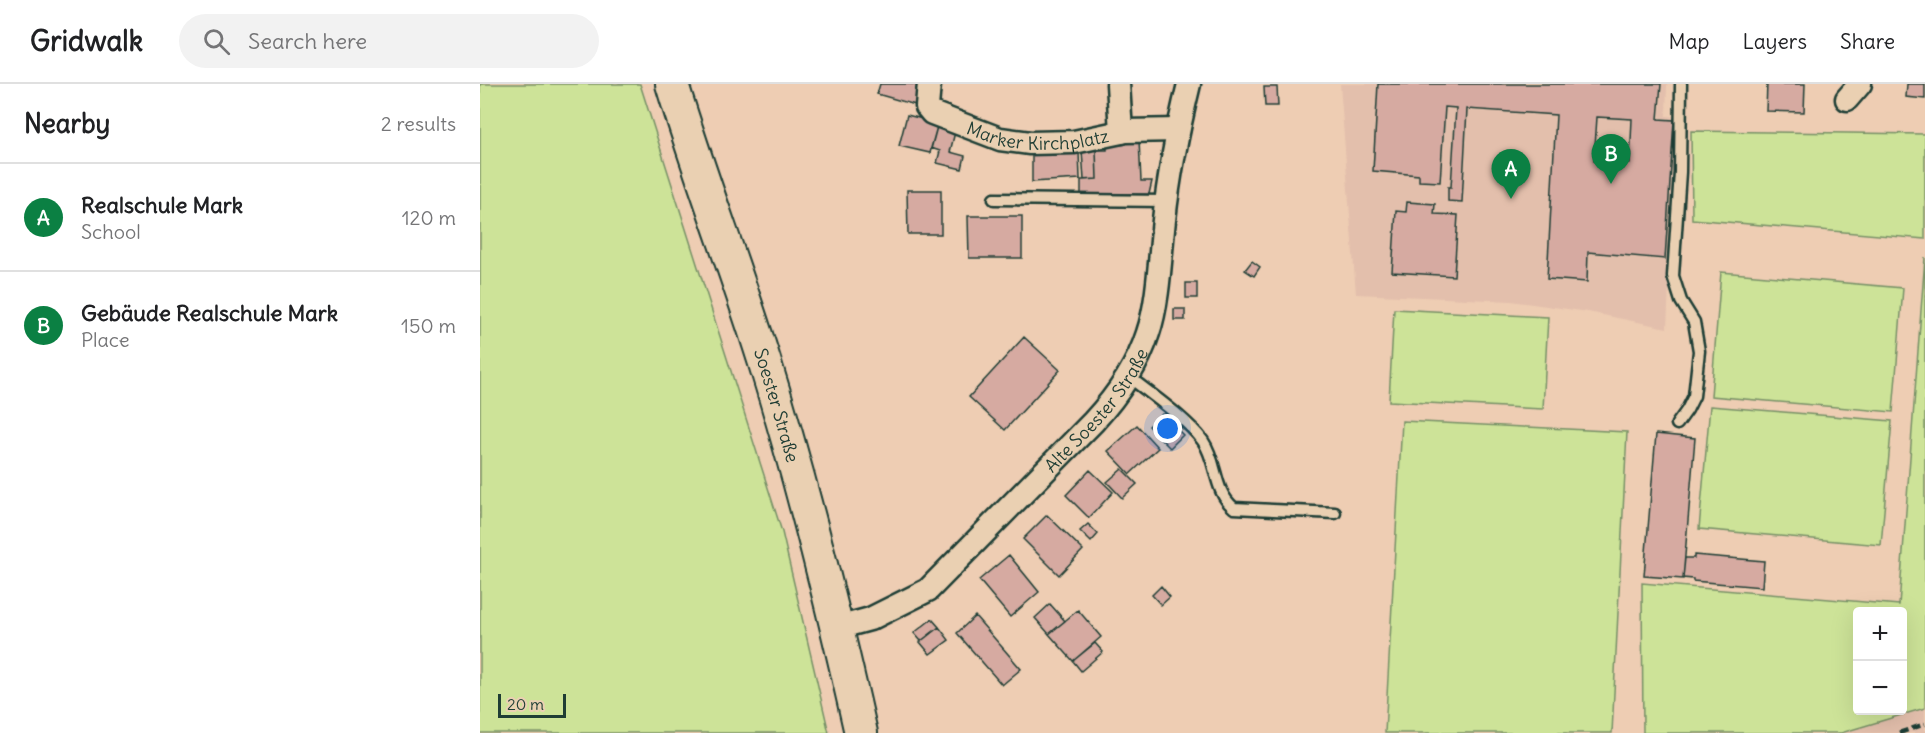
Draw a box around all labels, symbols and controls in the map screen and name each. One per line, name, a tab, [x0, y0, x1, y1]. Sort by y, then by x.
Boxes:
search box	[179, 14, 599, 68]
text: Gridwalk	[30, 23, 143, 59]
icon: search	[200, 25, 233, 58]
text: Search here	[248, 27, 367, 55]
text: Map	[1669, 28, 1709, 55]
text: Layers	[1742, 28, 1807, 55]
text: Share	[1840, 28, 1895, 55]
text: Nearby	[24, 107, 110, 140]
text: 2 results	[381, 111, 456, 136]
street label: Marker Kirchplatz	[964, 116, 1111, 155]
pin: B	[1592, 135, 1630, 184]
pin: A	[1492, 150, 1530, 199]
text: Realschule Mark	[81, 191, 243, 219]
text: A	[37, 205, 50, 230]
text: 120 m	[402, 205, 456, 230]
text: School	[81, 219, 141, 244]
text: Gebäude Realschule Mark	[81, 299, 338, 327]
text: B	[37, 313, 50, 338]
text: 150 m	[401, 313, 456, 338]
text: Place	[81, 327, 129, 352]
street label: Soester Straße	[749, 345, 805, 465]
street label: Alte Soester Straße	[1039, 345, 1153, 477]
your location	[1153, 414, 1182, 443]
map controls	[1853, 607, 1907, 715]
button: +	[1853, 607, 1907, 661]
button: −	[1853, 661, 1907, 715]
scale bar	[498, 691, 566, 718]
text: 20 m	[507, 694, 544, 714]

